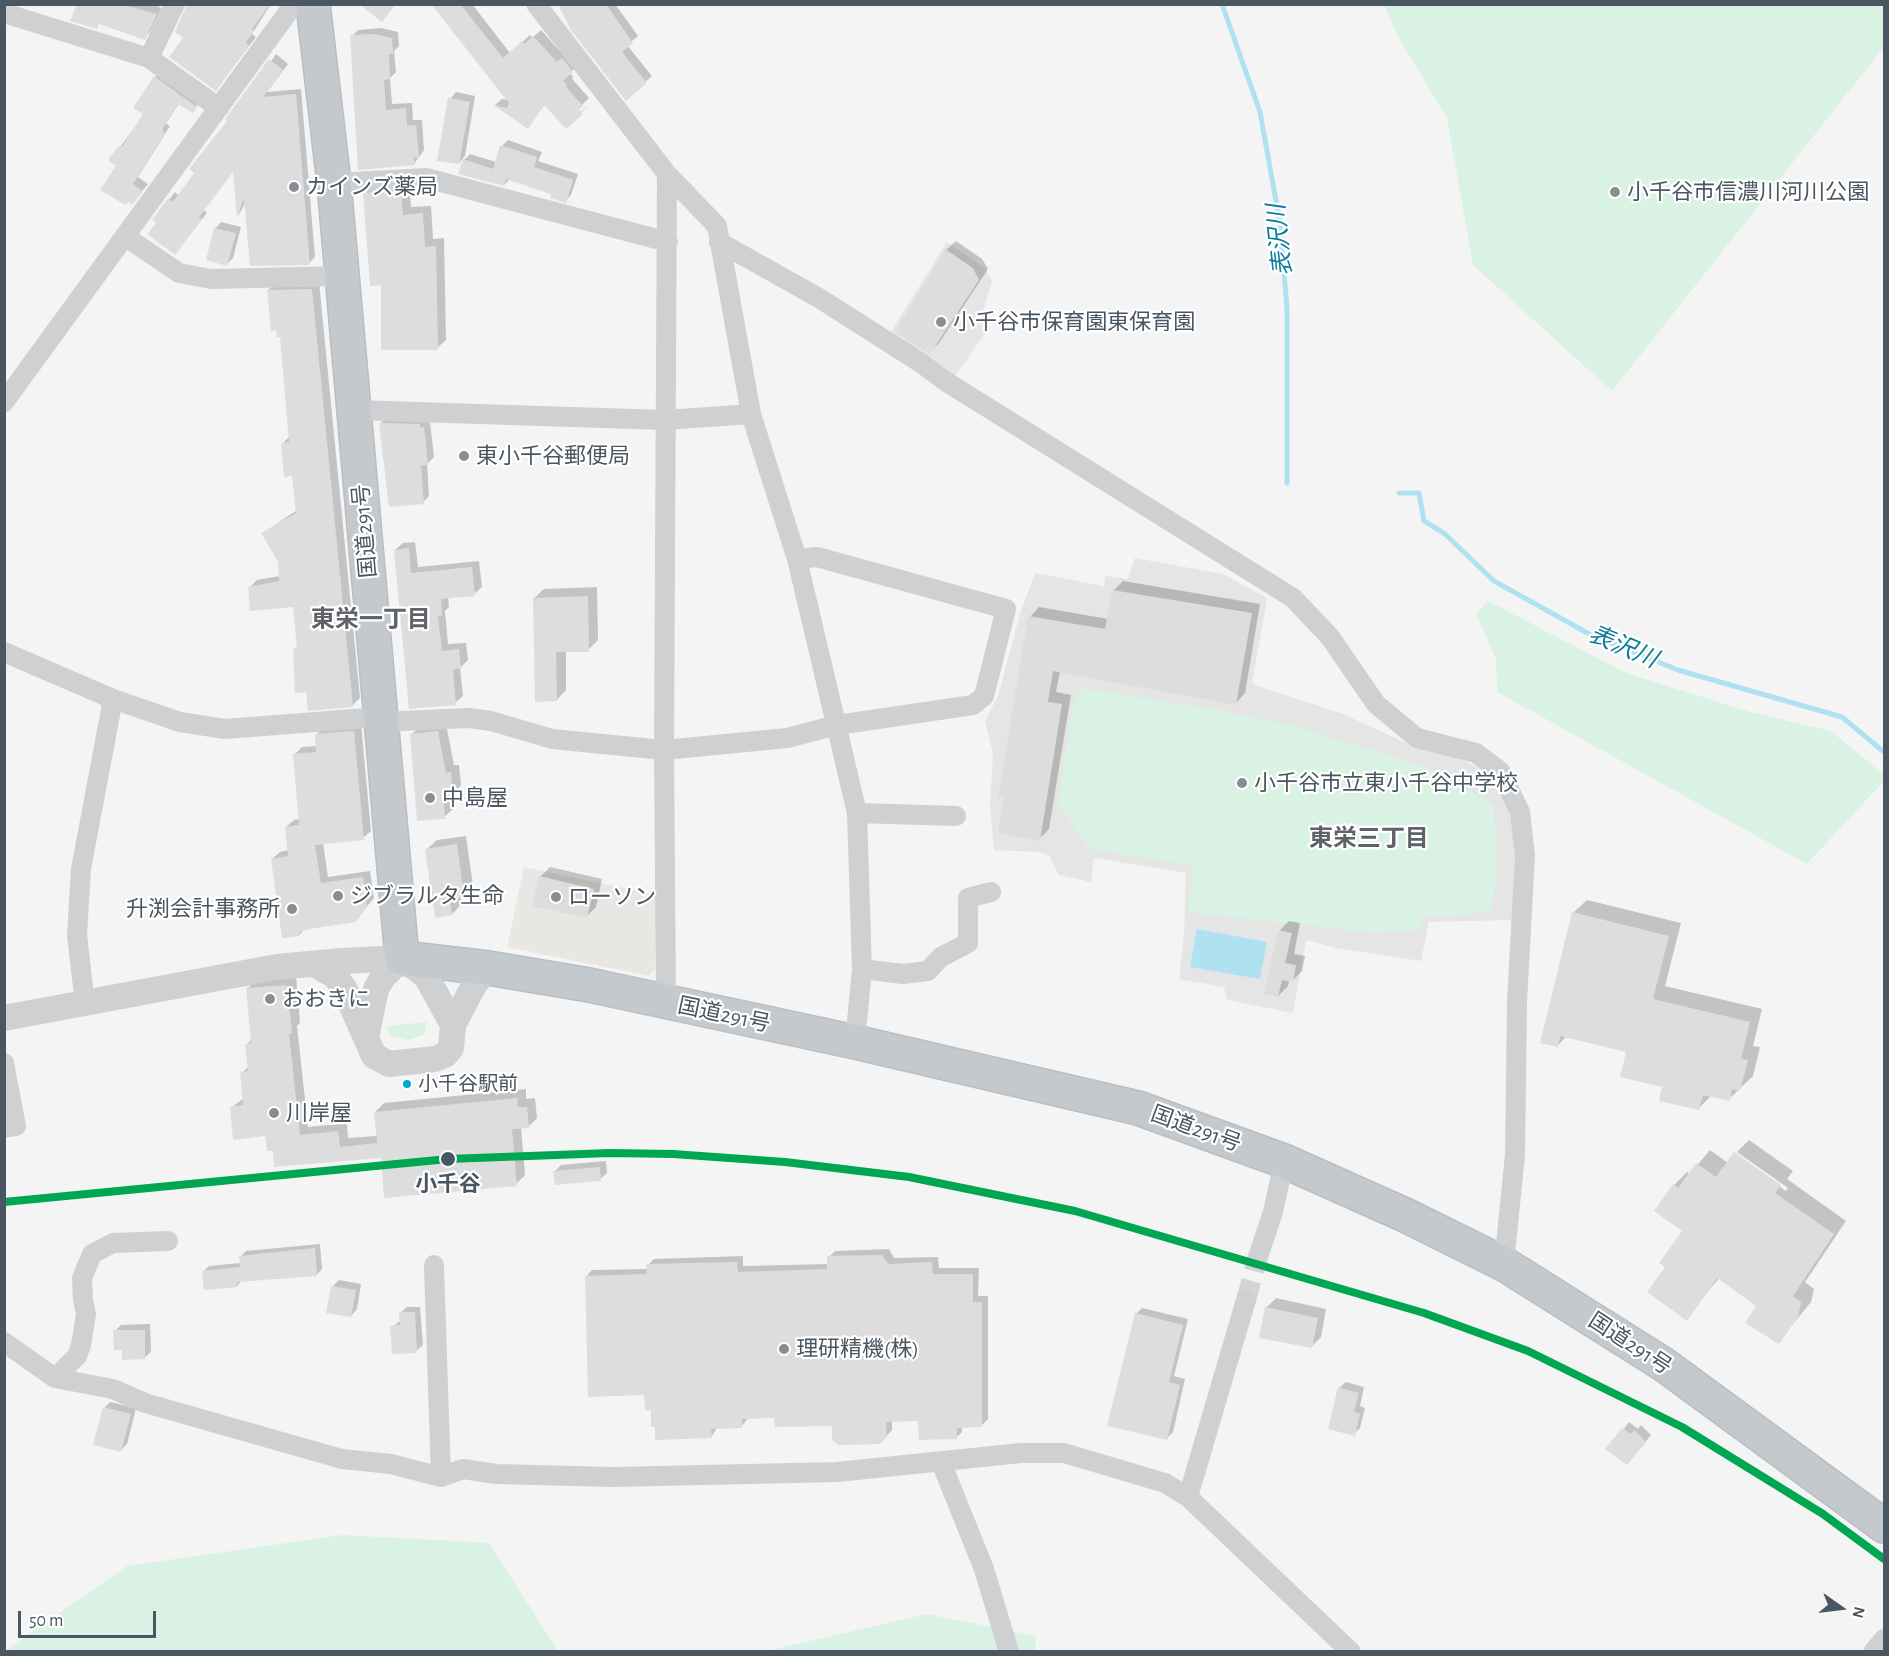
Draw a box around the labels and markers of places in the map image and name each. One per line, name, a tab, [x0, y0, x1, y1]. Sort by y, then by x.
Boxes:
place label: カインズ薬局	[306, 174, 438, 200]
place label: 小千谷市信濃川河川公園	[1627, 179, 1869, 205]
marker: カインズ薬局	[287, 180, 301, 194]
marker: 小千谷市信濃川河川公園	[1608, 185, 1622, 199]
place label: 小千谷市保育園東保育園	[953, 309, 1195, 335]
marker: 小千谷市保育園東保育園	[934, 315, 948, 329]
place label: 東小千谷郵便局	[476, 443, 630, 469]
marker: 東小千谷郵便局	[457, 449, 471, 463]
place label: 小千谷市立東小千谷中学校	[1254, 770, 1518, 796]
marker: 小千谷市立東小千谷中学校	[1235, 776, 1249, 790]
place label: 中島屋	[442, 785, 508, 811]
marker: 中島屋	[423, 791, 437, 805]
place label: ジブラルタ生命	[350, 883, 504, 909]
place label: ローソン	[568, 884, 656, 910]
marker: ジブラルタ生命	[331, 889, 345, 903]
marker: ローソン	[549, 890, 563, 904]
place label: 升渕会計事務所	[126, 896, 280, 922]
marker: 升渕会計事務所	[285, 902, 299, 916]
place label: おおきに	[282, 986, 370, 1012]
marker: おおきに	[263, 992, 277, 1006]
place label: 小千谷駅前	[418, 1072, 518, 1096]
marker: 小千谷駅前	[401, 1078, 413, 1090]
place label: 川岸屋	[286, 1100, 352, 1126]
marker: 川岸屋	[267, 1106, 281, 1120]
marker: 小千谷	[439, 1150, 457, 1168]
place label: 小千谷	[415, 1171, 481, 1197]
place label: 理研精機(株)	[796, 1336, 919, 1362]
marker: 理研精機(株)	[777, 1342, 791, 1356]

